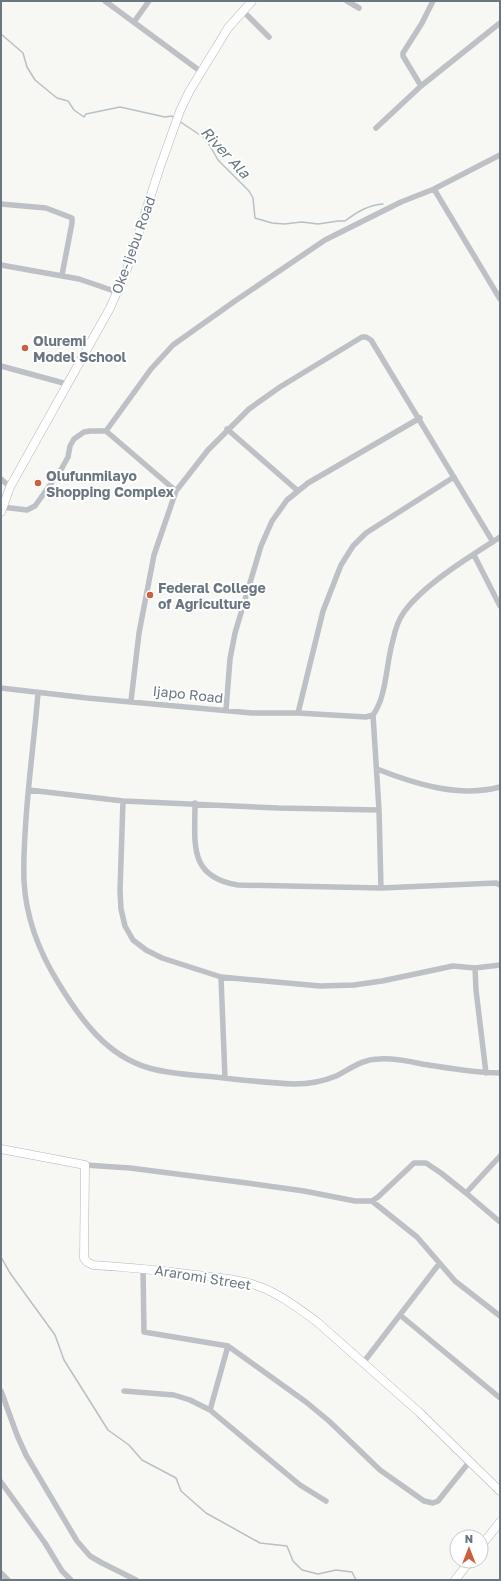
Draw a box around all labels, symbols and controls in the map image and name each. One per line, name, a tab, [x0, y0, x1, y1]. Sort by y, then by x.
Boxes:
water label: River Ala	[198, 123, 255, 182]
street label: Oke-Ijebu Road	[107, 194, 159, 296]
place label: Oluremi Model School	[33, 332, 127, 365]
marker: Oluremi Model School	[20, 343, 30, 353]
place label: Olufunmilayo Shopping Complex	[46, 467, 174, 500]
marker: Olufunmilayo Shopping Complex	[33, 478, 43, 488]
place label: Federal College of Agriculture	[158, 579, 266, 612]
marker: Federal College of Agriculture	[145, 590, 155, 600]
street label: Ijapo Road	[152, 682, 224, 706]
street label: Araromi Street	[154, 1261, 252, 1293]
north arrow	[449, 1529, 489, 1569]
text: N	[465, 1532, 473, 1545]

